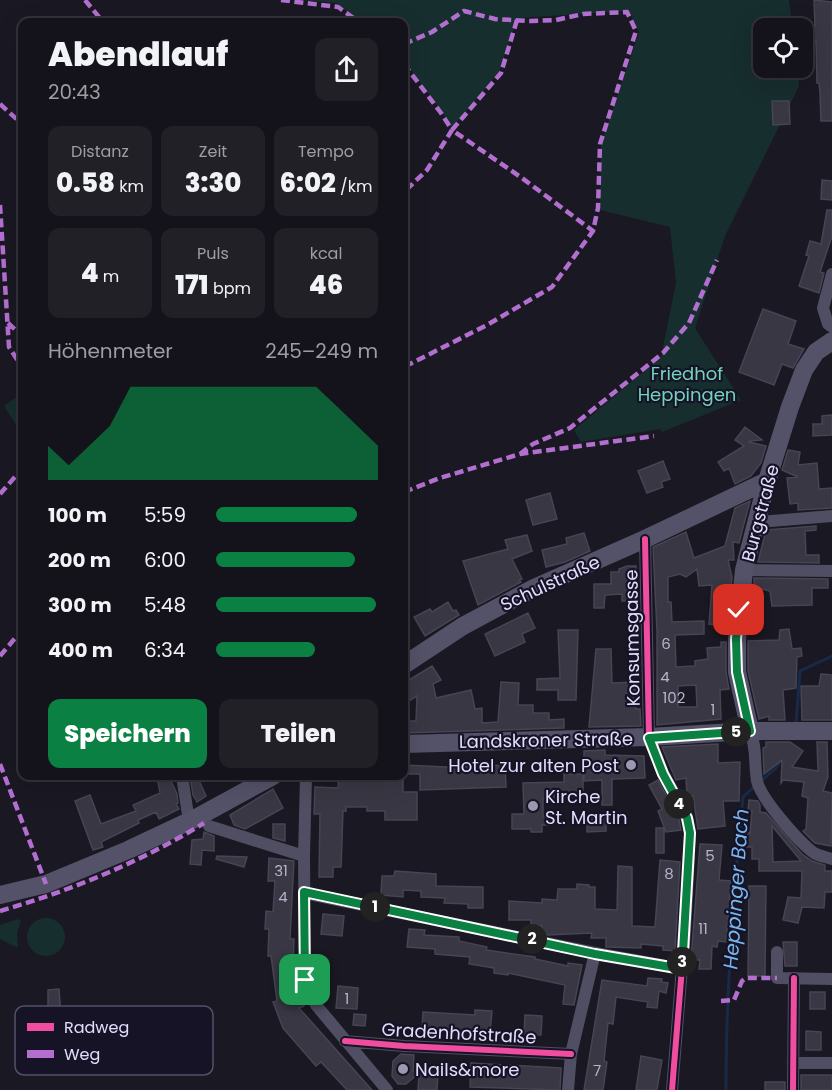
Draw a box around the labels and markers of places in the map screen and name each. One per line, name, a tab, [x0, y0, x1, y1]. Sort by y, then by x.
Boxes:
pin	[713, 584, 764, 635]
pin: 5	[721, 717, 751, 747]
place label: Hotel zur alten Post	[448, 753, 619, 778]
marker: Hotel zur alten Post	[624, 758, 638, 772]
place label: Kirche St. Martin	[545, 784, 628, 830]
pin: 4	[664, 789, 694, 819]
marker: Kirche St. Martin	[526, 799, 540, 813]
pin: 1	[360, 892, 390, 922]
pin: 2	[517, 924, 547, 954]
pin: 3	[667, 947, 697, 977]
pin	[279, 954, 330, 1005]
place label: Nails&more	[415, 1057, 519, 1082]
marker: Nails&more	[396, 1062, 410, 1076]

